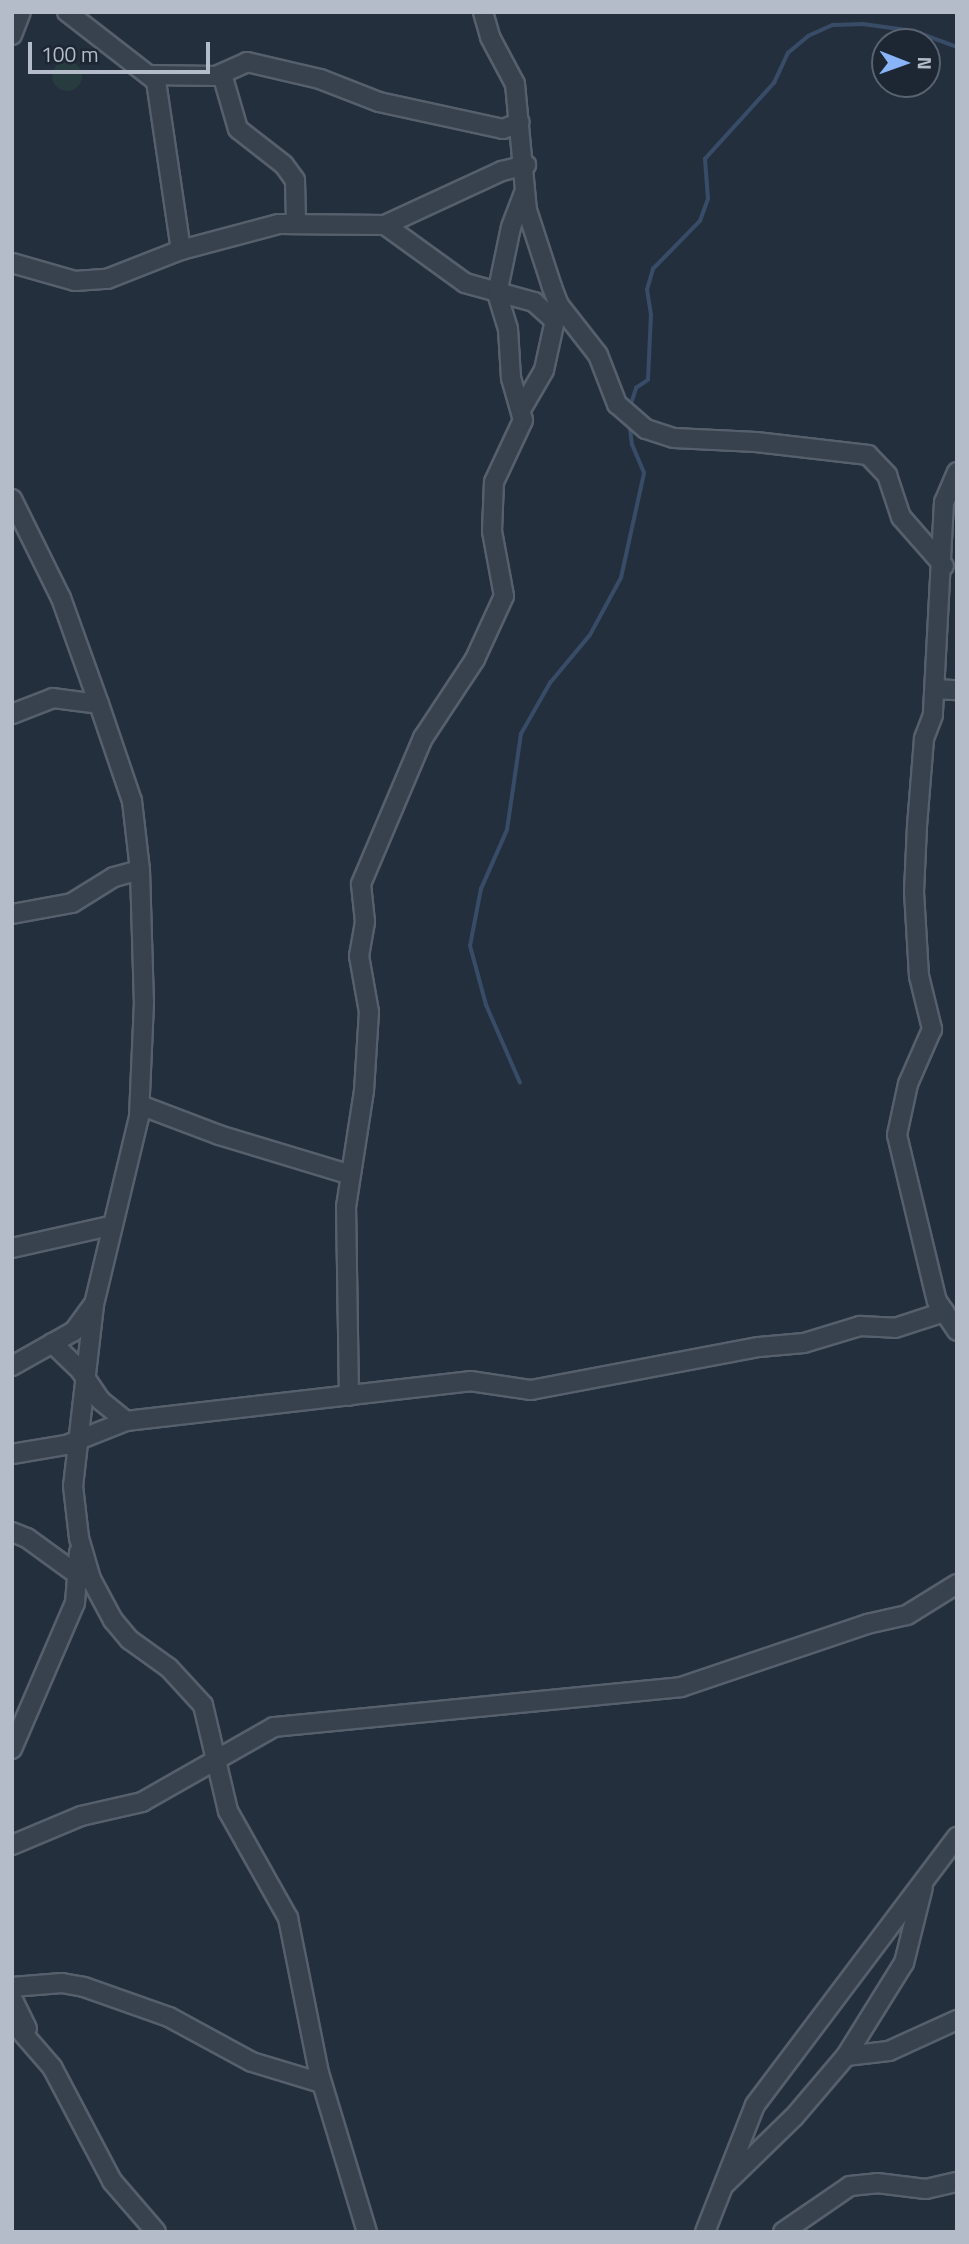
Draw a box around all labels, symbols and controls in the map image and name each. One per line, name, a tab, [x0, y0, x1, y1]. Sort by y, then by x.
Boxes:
scale bar	[32, 28, 214, 72]
north arrow	[871, 28, 941, 98]
text: 100 m	[41, 38, 98, 70]
text: N	[911, 56, 940, 70]

